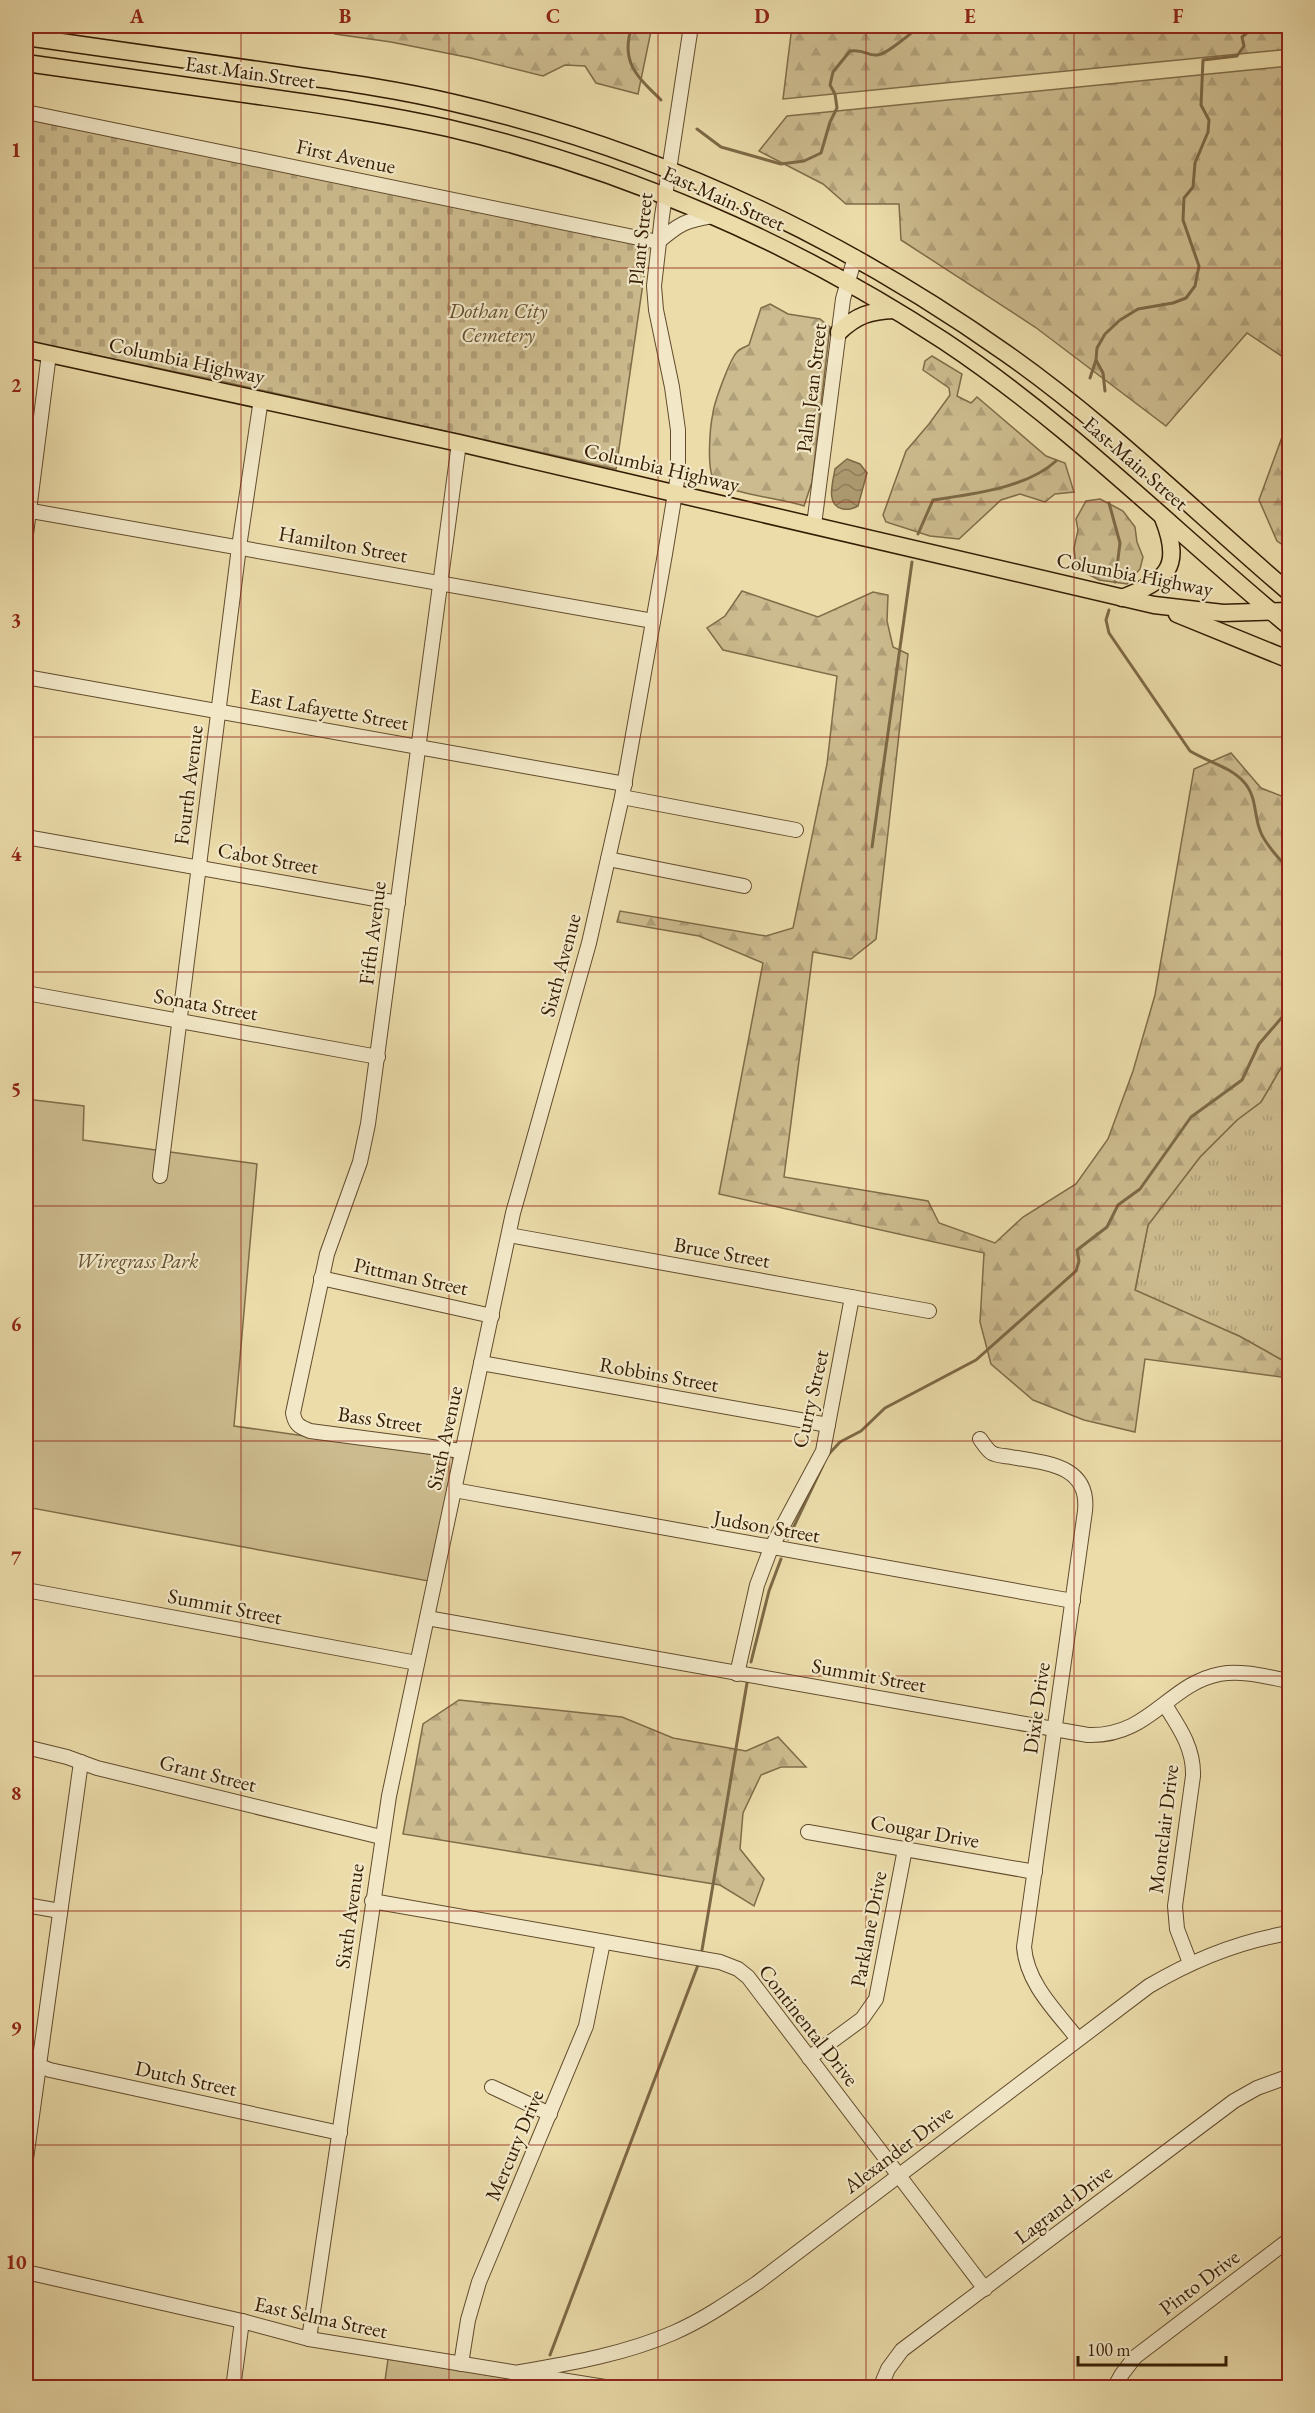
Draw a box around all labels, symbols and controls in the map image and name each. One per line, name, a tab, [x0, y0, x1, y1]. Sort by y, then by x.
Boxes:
text: A	[129, 3, 145, 29]
text: B	[339, 3, 351, 29]
text: C	[546, 3, 560, 29]
text: D	[754, 3, 770, 29]
text: E	[964, 3, 976, 29]
text: F	[1173, 3, 1184, 29]
street label: East Main Street	[183, 50, 317, 95]
street label: First Avenue	[294, 132, 398, 180]
text: 1	[11, 137, 21, 163]
street label: East Main Street	[659, 159, 790, 237]
street label: Plant Street	[622, 191, 658, 287]
park label: Dothan City Cemetery	[448, 297, 548, 348]
street label: Palm Jean Street	[790, 322, 832, 454]
street label: Columbia Highway	[106, 330, 268, 390]
text: 2	[11, 372, 22, 398]
street label: East Main Street	[1078, 410, 1194, 516]
street label: Columbia Highway	[582, 436, 743, 498]
street label: Hamilton Street	[276, 519, 410, 569]
street label: Columbia Highway	[1054, 546, 1216, 603]
text: 3	[11, 607, 21, 633]
street label: East Lafayette Street	[247, 682, 411, 736]
street label: Fourth Avenue	[167, 724, 209, 846]
street label: Cabot Street	[216, 836, 321, 880]
text: 4	[11, 841, 22, 867]
street label: Fifth Avenue	[352, 880, 392, 986]
street label: Sixth Avenue	[533, 910, 587, 1020]
street label: Sonata Street	[152, 982, 260, 1026]
text: 5	[11, 1076, 21, 1102]
street label: Bruce Street	[672, 1230, 773, 1274]
park label: Wiregrass Park	[75, 1247, 199, 1274]
street label: Pittman Street	[351, 1251, 471, 1301]
text: 6	[11, 1311, 22, 1337]
street label: Curry Street	[786, 1347, 834, 1451]
street label: Robbins Street	[597, 1350, 721, 1398]
street label: Sixth Avenue	[420, 1383, 468, 1493]
street label: Bass Street	[336, 1400, 424, 1438]
street label: Judson Street	[710, 1503, 823, 1549]
text: 7	[11, 1545, 22, 1571]
street label: Summit Street	[166, 1582, 285, 1630]
street label: Summit Street	[810, 1652, 929, 1698]
street label: Dixie Drive	[1016, 1660, 1056, 1756]
street label: Grant Street	[157, 1748, 260, 1798]
street label: Montclair Drive	[1142, 1763, 1184, 1895]
text: 8	[11, 1780, 21, 1806]
street label: Cougar Drive	[869, 1808, 981, 1854]
street label: Sixth Avenue	[328, 1862, 370, 1970]
street label: Parklane Drive	[844, 1869, 892, 1989]
street label: Continental Drive	[753, 1959, 865, 2091]
text: 9	[11, 2015, 22, 2041]
street label: Dutch Street	[133, 2054, 240, 2102]
street label: Mercury Drive	[478, 2085, 550, 2205]
street label: Alexander Drive	[837, 2099, 958, 2200]
street label: Lagrand Drive	[1009, 2158, 1117, 2250]
street label: Pinto Drive	[1153, 2243, 1245, 2321]
text: 10	[5, 2249, 27, 2275]
street label: East Selma Street	[252, 2290, 390, 2344]
scale bar	[1078, 2329, 1226, 2367]
text: 100 m	[1087, 2338, 1131, 2361]

